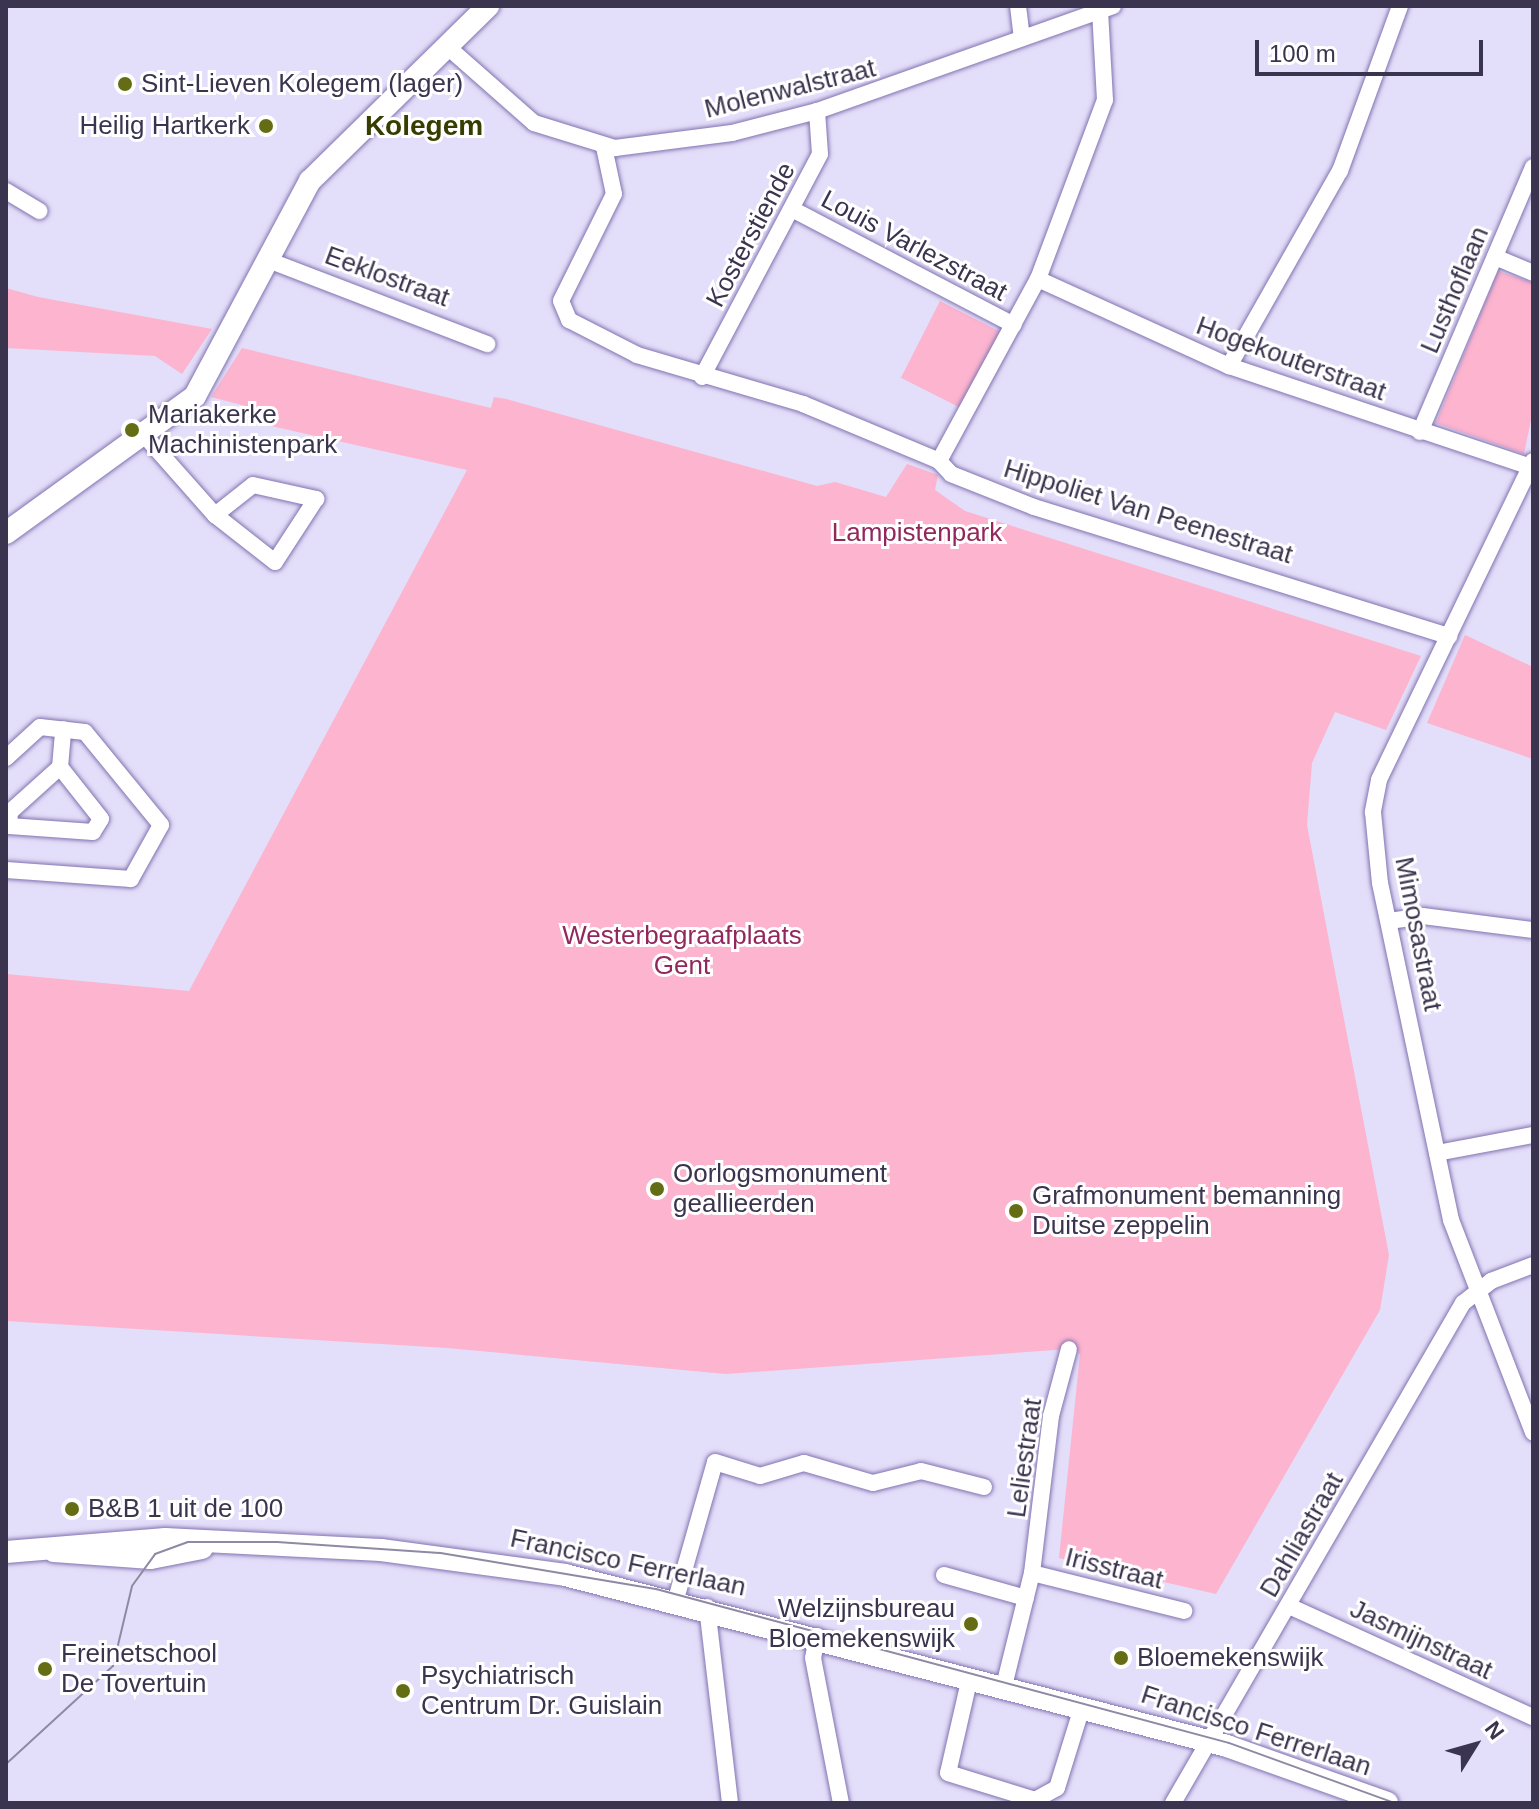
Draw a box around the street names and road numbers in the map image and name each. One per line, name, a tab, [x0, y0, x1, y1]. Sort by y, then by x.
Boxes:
street label: Molenwalstraat	[701, 53, 879, 125]
street label: Kosterstiende	[700, 157, 802, 313]
street label: Louis Varlezstraat	[816, 184, 1012, 308]
street label: Lusthoflaan	[1414, 222, 1496, 358]
street label: Eeklostraat	[321, 240, 453, 314]
street label: Hogekouterstraat	[1192, 310, 1390, 408]
street label: Hippoliet Van Peenestraat	[1000, 453, 1296, 571]
street label: Mimosastraat	[1388, 854, 1448, 1014]
street label: Leliestraat	[1001, 1396, 1049, 1520]
street label: Dahliastraat	[1254, 1467, 1350, 1603]
street label: Francisco Ferrerlaan	[507, 1523, 749, 1603]
street label: Irisstraat	[1062, 1542, 1166, 1596]
street label: Jasmijnstraat	[1345, 1593, 1497, 1687]
street label: Francisco Ferrerlaan	[1137, 1679, 1375, 1783]

